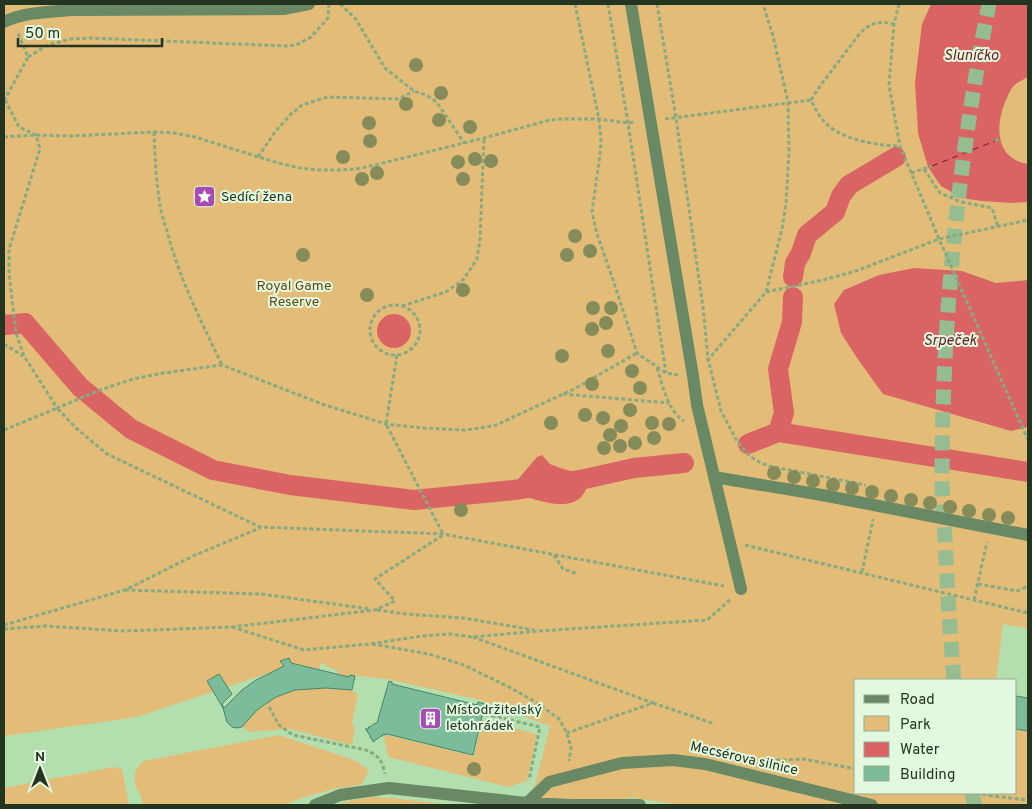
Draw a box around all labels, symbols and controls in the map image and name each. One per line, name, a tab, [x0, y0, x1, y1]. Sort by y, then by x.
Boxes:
scale bar	[18, 15, 161, 47]
text: 50 m	[25, 25, 60, 44]
water label: Sluníčko	[944, 47, 998, 66]
place icon: Sedící žena	[193, 185, 217, 209]
place label: Sedící žena	[221, 189, 292, 206]
park label: Royal Game Reserve	[257, 278, 331, 311]
water label: Srpeček	[923, 332, 977, 351]
legend	[854, 679, 1017, 794]
text: Road	[900, 691, 935, 710]
place label: Místodržitelský letohrádek	[446, 702, 542, 735]
building icon: Místodržitelský letohrádek	[418, 706, 442, 730]
text: Park	[900, 716, 931, 735]
street label: Mecsérova silnice	[688, 738, 800, 780]
text: Water	[900, 741, 940, 760]
north arrow	[15, 744, 65, 794]
text: N	[35, 749, 45, 766]
text: Building	[900, 766, 955, 785]

